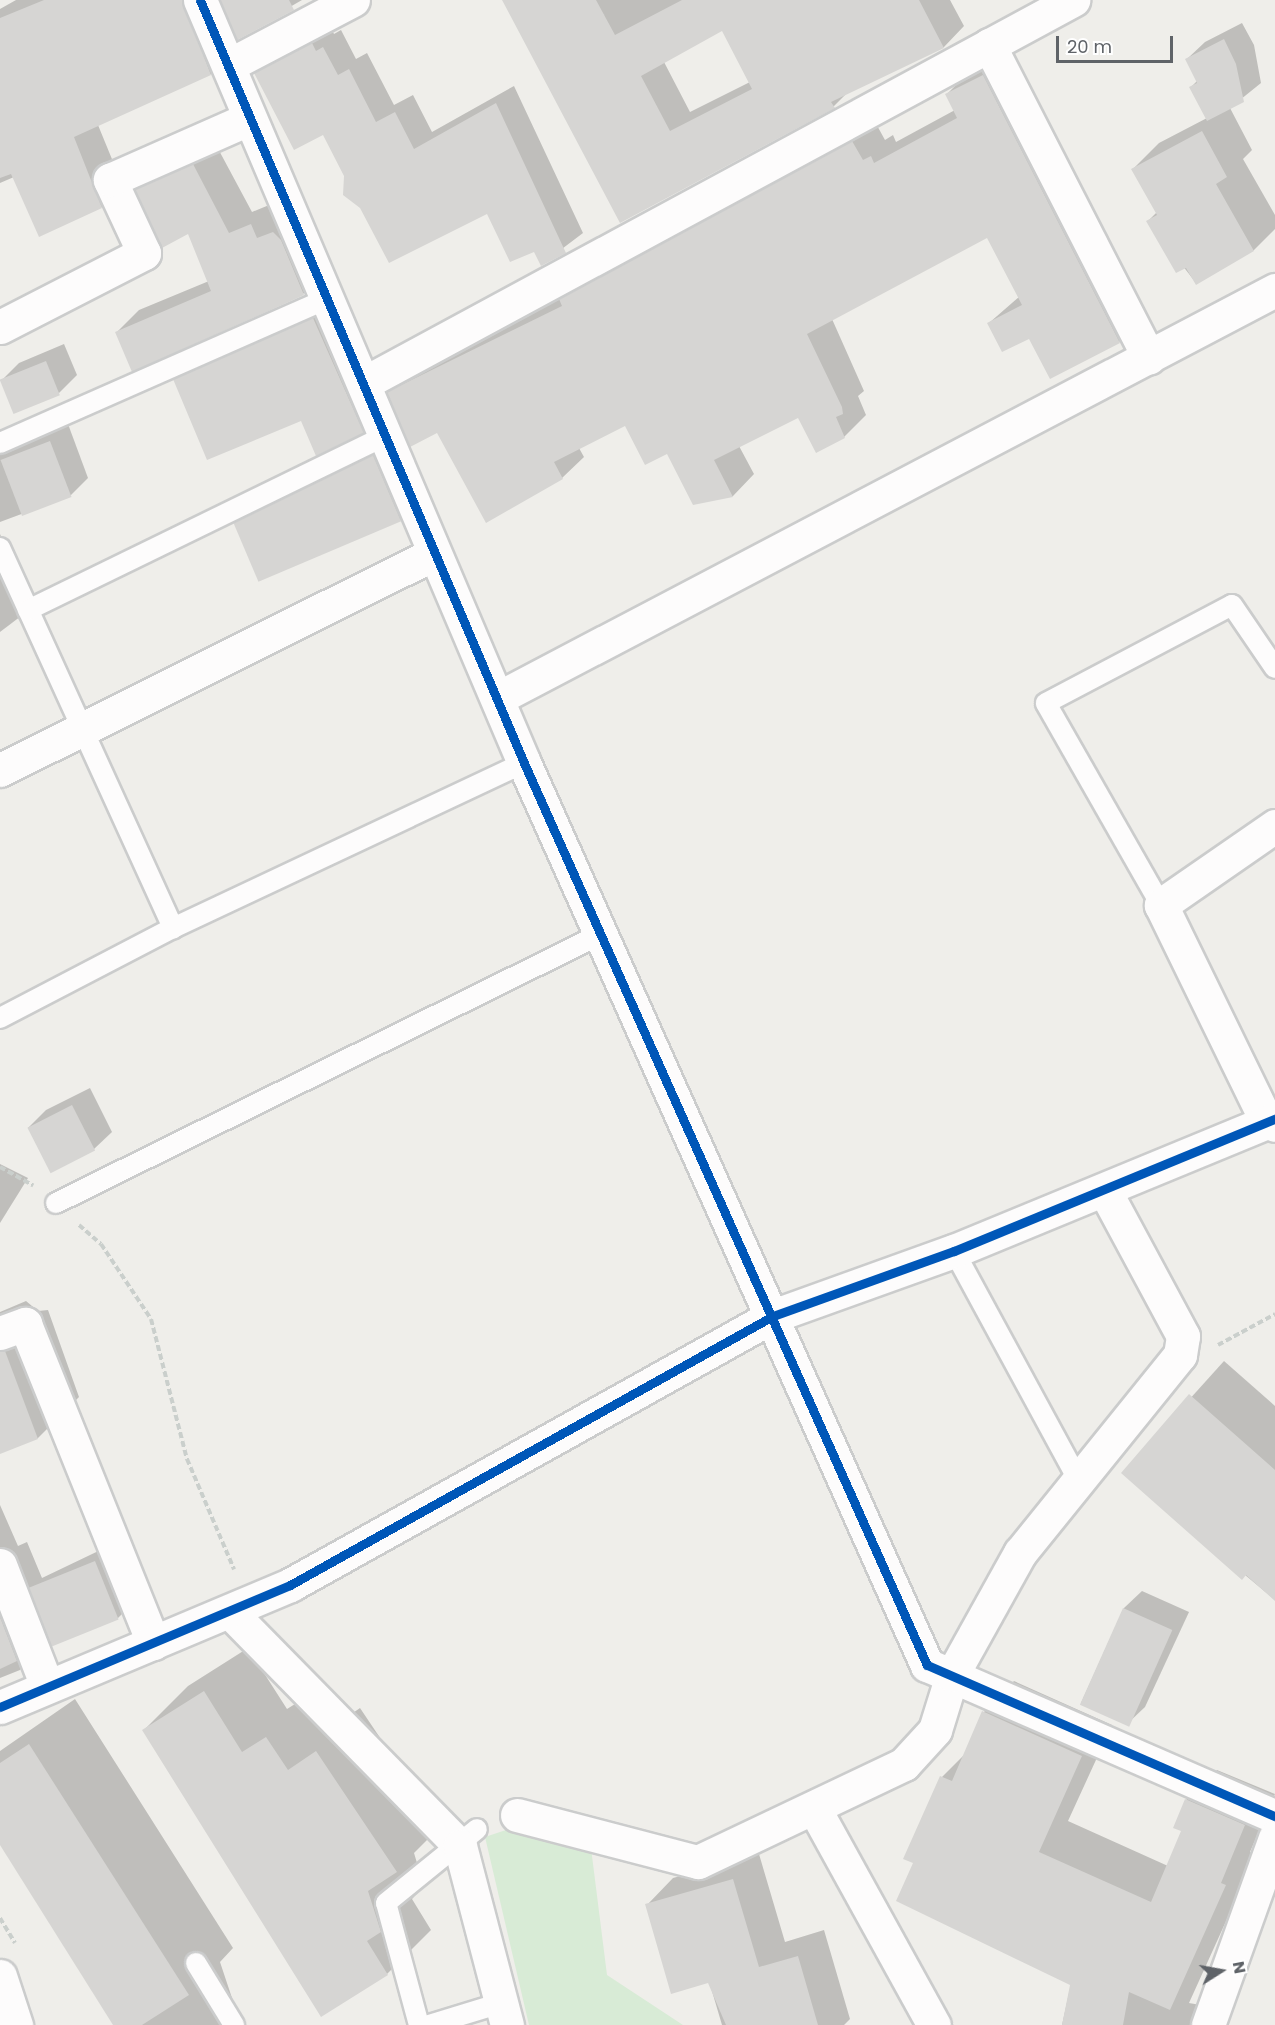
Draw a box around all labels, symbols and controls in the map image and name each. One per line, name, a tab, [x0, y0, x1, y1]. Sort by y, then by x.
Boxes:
scale bar	[1059, 24, 1176, 62]
text: 20 m	[1067, 34, 1112, 59]
north arrow	[1191, 1941, 1251, 2001]
text: N	[1227, 1959, 1252, 1976]

